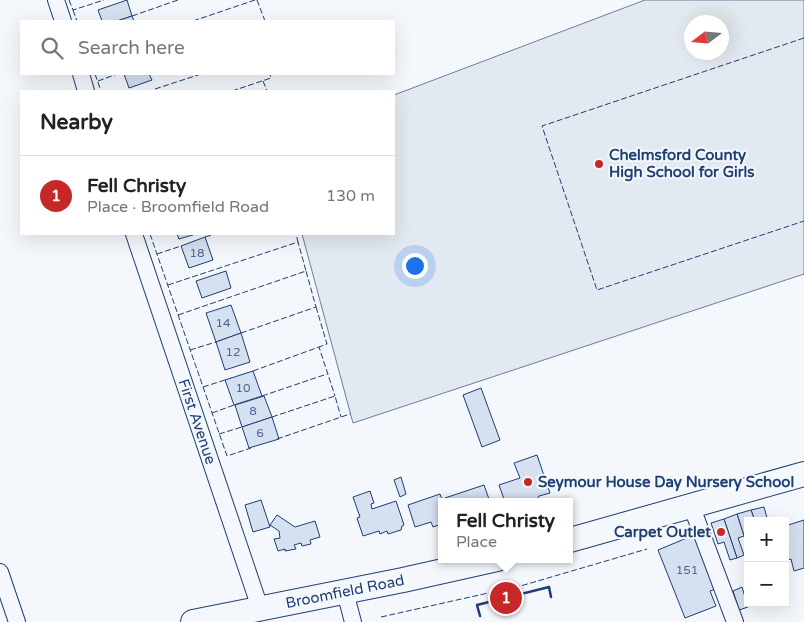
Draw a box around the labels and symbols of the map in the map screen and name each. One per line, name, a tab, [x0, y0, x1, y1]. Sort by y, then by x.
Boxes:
north arrow	[684, 15, 729, 60]
place label: Chelmsford County High School for Girls	[609, 146, 755, 182]
marker: Chelmsford County High School for Girls	[593, 158, 605, 170]
house number: 18	[189, 246, 205, 260]
your location	[402, 253, 428, 279]
house number: 14	[215, 316, 231, 330]
house number: 12	[225, 345, 241, 359]
street label: First Avenue	[174, 377, 220, 467]
house number: 10	[235, 381, 251, 395]
house number: 8	[249, 404, 257, 418]
house number: 6	[256, 426, 264, 440]
place label: Seymour House Day Nursery School	[538, 473, 794, 492]
marker: Seymour House Day Nursery School	[522, 476, 534, 488]
place label: Carpet Outlet	[614, 523, 711, 542]
marker: Carpet Outlet	[715, 526, 727, 538]
house number: 151	[676, 563, 698, 577]
street label: Broomfield Road	[284, 571, 406, 612]
pin: 1	[490, 579, 522, 617]

